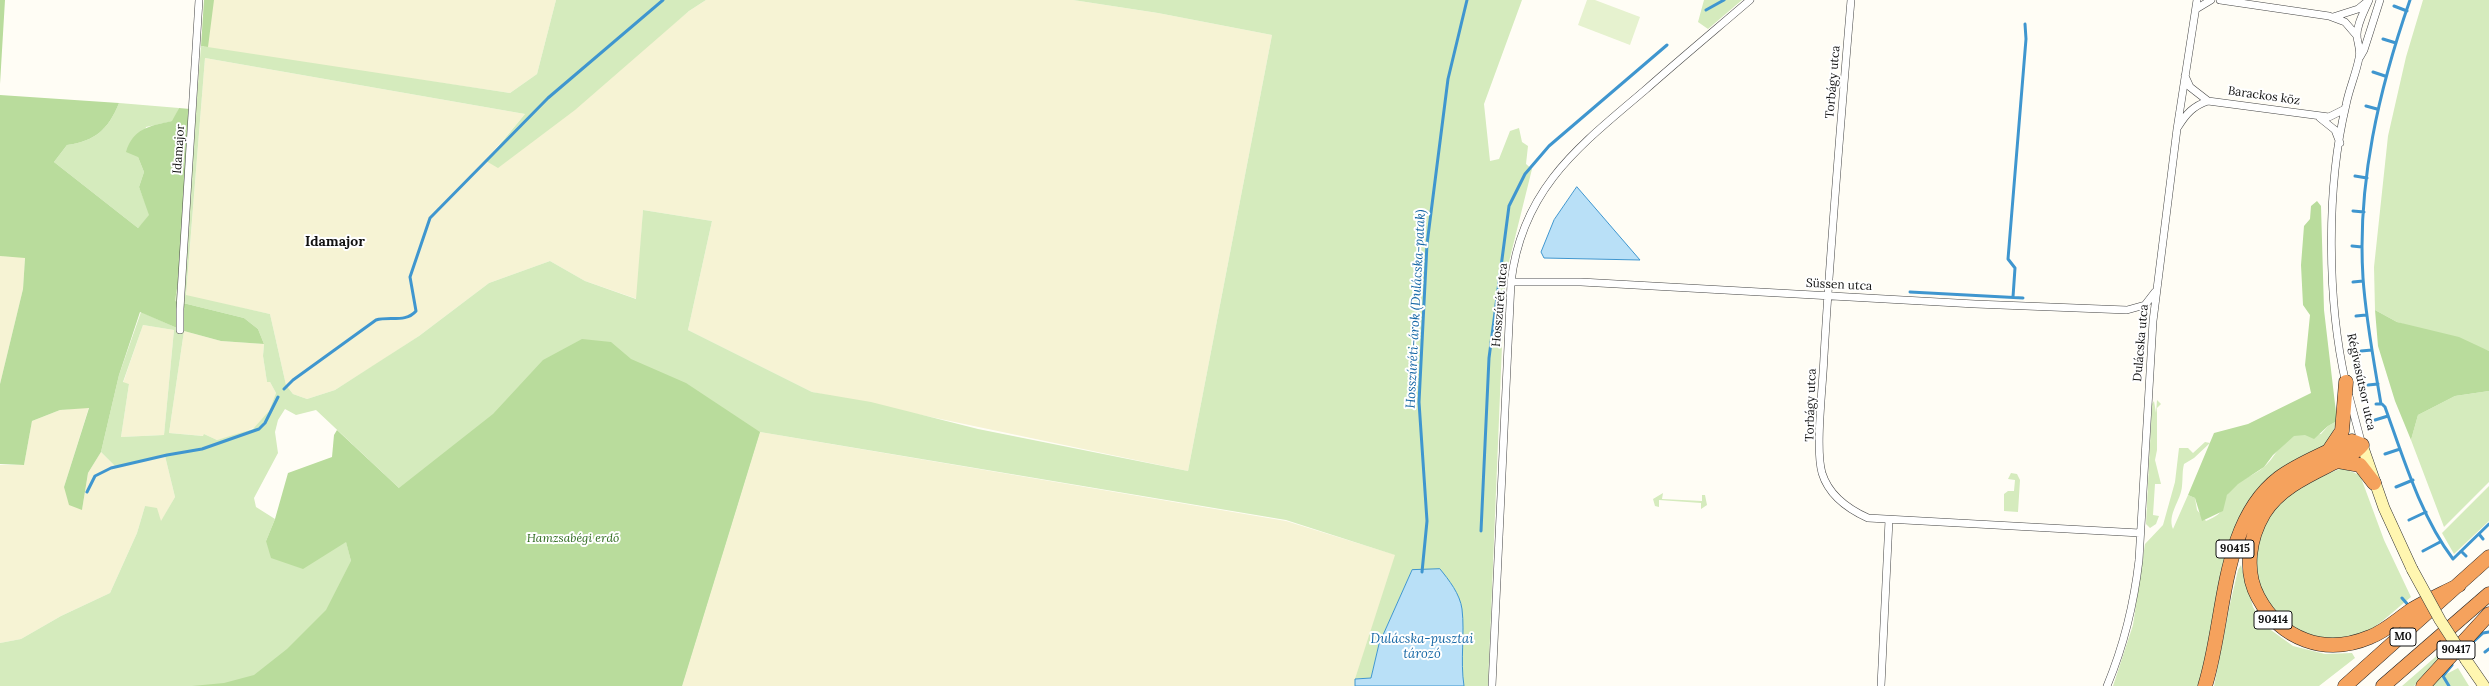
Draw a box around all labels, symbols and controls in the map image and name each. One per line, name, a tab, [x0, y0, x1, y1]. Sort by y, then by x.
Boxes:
street label: Torbágy utca	[1823, 45, 1843, 119]
street label: Barackos köz	[2227, 84, 2301, 108]
street label: Idamajor	[170, 124, 188, 174]
water label: Hosszúréti-árok (Dulácska-patak)	[1403, 209, 1429, 409]
district label: Idamajor	[305, 234, 365, 250]
street label: Hosszúrét utca	[1489, 262, 1511, 348]
street label: Süssen utca	[1806, 276, 1872, 294]
street label: Dulácska utca	[2130, 304, 2152, 382]
street label: Régivasútsor utca	[2344, 332, 2378, 432]
street label: Torbágy utca	[1803, 368, 1819, 442]
park label: Hamzsabégi erdő	[527, 532, 619, 546]
road number: 90415	[2216, 540, 2254, 558]
road number: 90414	[2254, 611, 2292, 629]
road number: M0	[2390, 628, 2416, 646]
water label: Dulácska-pusztai tározó	[1371, 631, 1473, 662]
road number: 90417	[2437, 641, 2475, 659]

